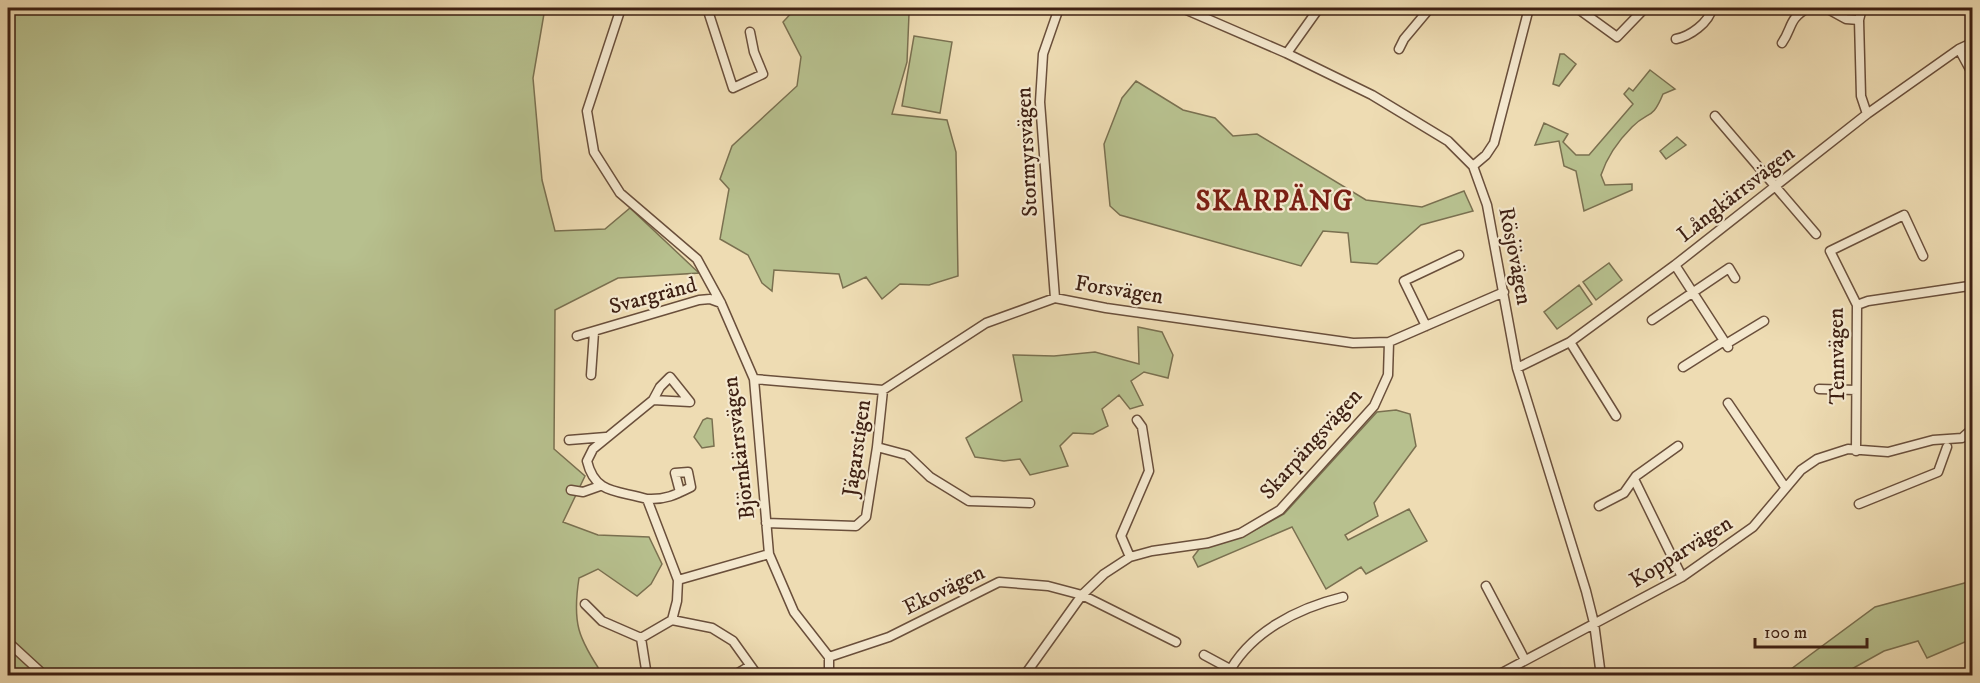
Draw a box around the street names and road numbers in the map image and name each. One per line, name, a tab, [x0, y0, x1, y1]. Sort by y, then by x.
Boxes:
street label: Stormyrsvägen	[1010, 86, 1044, 218]
street label: Långkärrsvägen	[1672, 139, 1801, 248]
street label: Rösjövägen	[1492, 205, 1538, 308]
street label: Forsvägen	[1073, 270, 1166, 310]
street label: Svargränd	[606, 271, 700, 321]
street label: Tennvägen	[1823, 307, 1851, 405]
street label: Björnkärrsvägen	[717, 374, 761, 521]
street label: Skarpängsvägen	[1254, 382, 1368, 505]
street label: Jägarstigen	[837, 397, 877, 500]
street label: Kopparvägen	[1625, 509, 1738, 594]
street label: Ekovägen	[899, 559, 990, 621]

